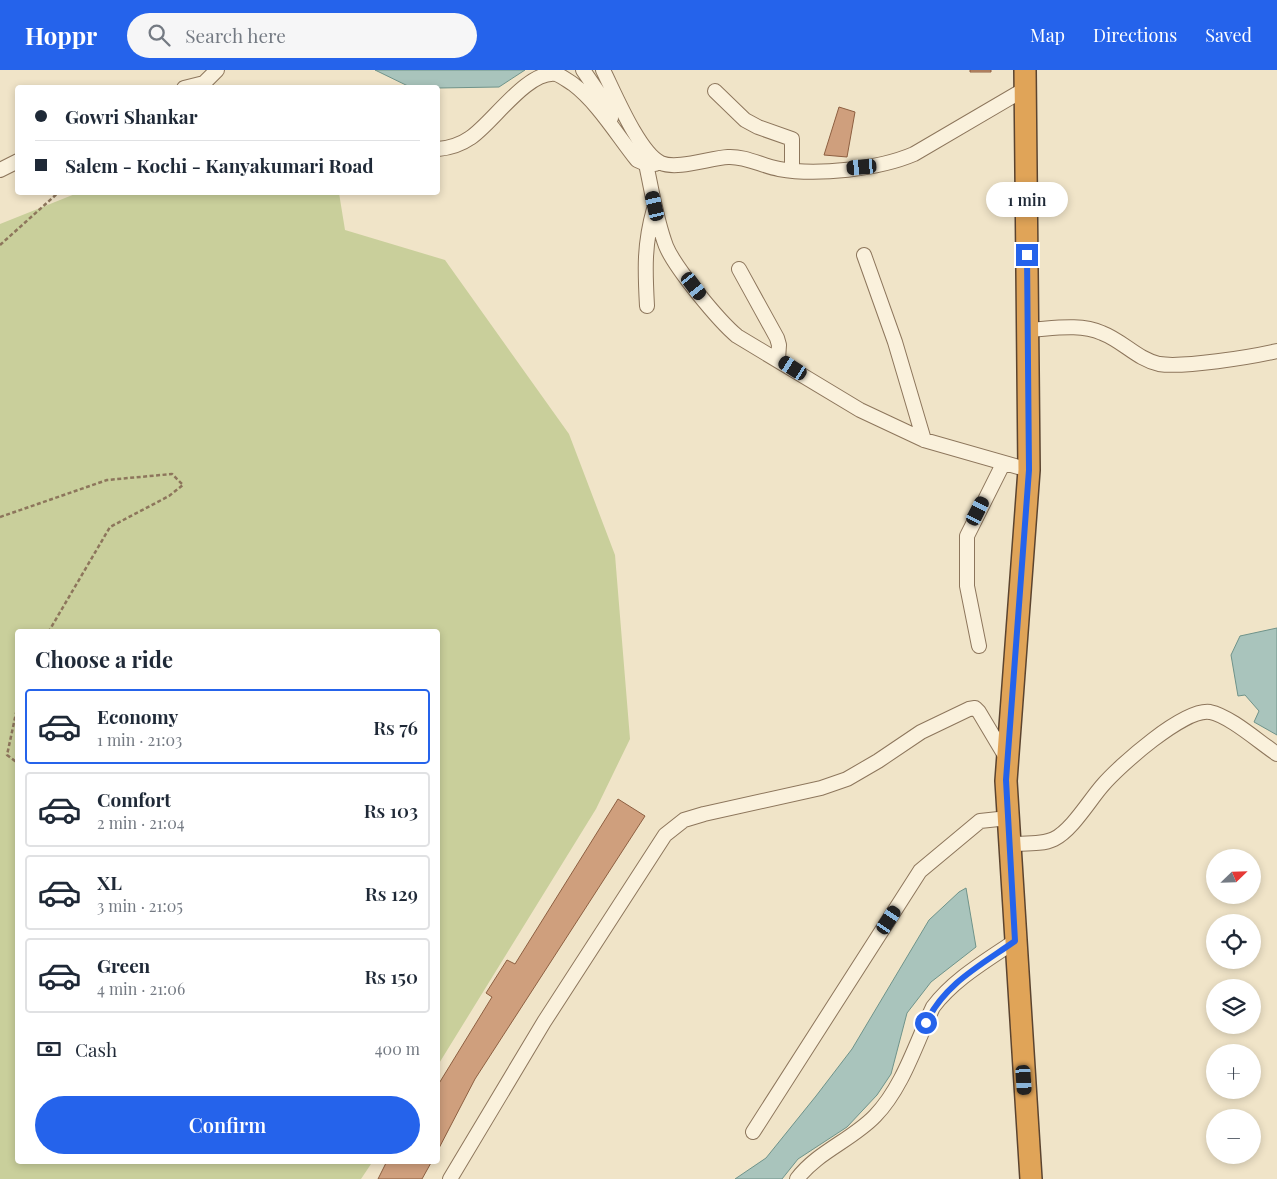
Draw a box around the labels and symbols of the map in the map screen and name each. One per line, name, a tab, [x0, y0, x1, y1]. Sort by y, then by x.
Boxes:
car	[846, 158, 877, 176]
callout: 1 min	[986, 182, 1068, 218]
car	[644, 190, 665, 222]
route end	[1016, 244, 1038, 266]
car	[678, 270, 709, 302]
car	[776, 354, 809, 382]
car	[964, 494, 991, 528]
north arrow	[1206, 849, 1261, 904]
car	[874, 903, 903, 937]
route start	[915, 1012, 937, 1034]
car	[1015, 1065, 1032, 1095]

